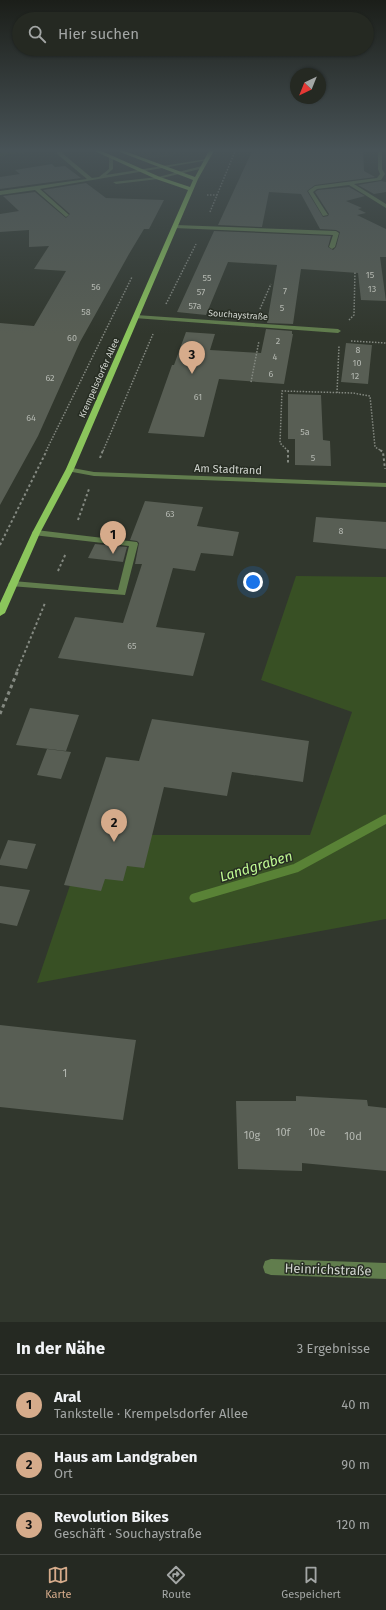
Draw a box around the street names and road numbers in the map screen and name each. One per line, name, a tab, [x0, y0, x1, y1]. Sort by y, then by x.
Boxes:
street label: Souchaystraße	[208, 308, 268, 322]
street label: Krempelsdorfer Allee	[77, 337, 121, 419]
street label: Am Stadtrand	[194, 462, 262, 477]
street label: Heinrichstraße	[284, 1260, 372, 1279]

